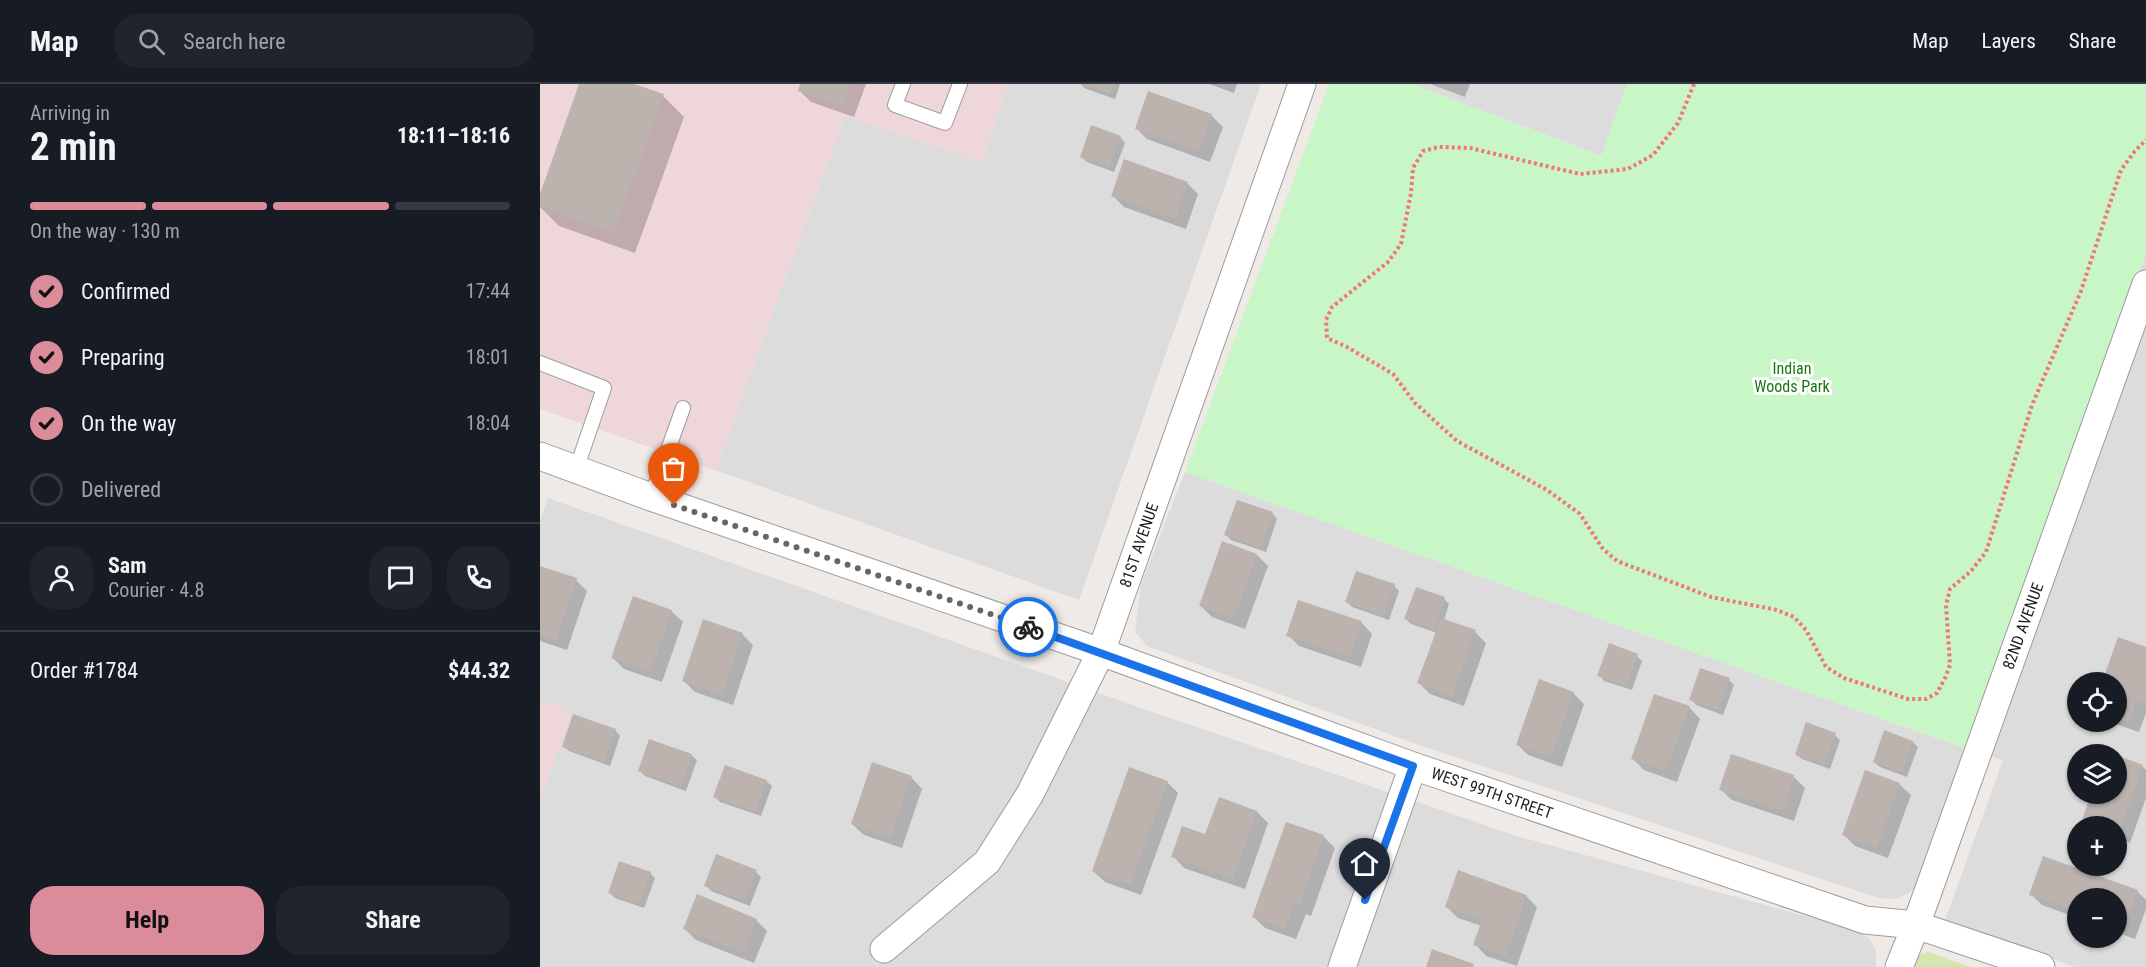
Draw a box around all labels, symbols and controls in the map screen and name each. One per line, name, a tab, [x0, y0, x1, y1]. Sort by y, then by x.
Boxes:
search box	[114, 14, 534, 68]
text: Map	[30, 25, 78, 58]
icon: search	[135, 25, 168, 58]
text: Search here	[183, 29, 286, 54]
text: Map	[1912, 29, 1949, 53]
text: Layers	[1982, 29, 2036, 53]
text: Share	[2069, 29, 2116, 53]
text: Arriving in	[30, 101, 110, 125]
text: 18:11–18:16	[397, 123, 510, 148]
text: 2 min	[30, 124, 117, 170]
text: On the way · 130 m	[30, 219, 180, 243]
icon: check	[30, 275, 63, 308]
text: Confirmed	[81, 279, 170, 304]
text: 17:44	[466, 279, 510, 303]
icon: check	[30, 341, 63, 374]
text: Preparing	[81, 345, 165, 370]
text: 18:01	[466, 345, 510, 369]
park label: Indian Woods Park	[1754, 359, 1831, 396]
icon: check	[30, 407, 63, 440]
text: On the way	[81, 411, 176, 436]
text: 18:04	[466, 411, 510, 435]
pin	[648, 443, 699, 505]
icon: bag	[657, 452, 690, 485]
text: Delivered	[81, 477, 161, 502]
street label: 81ST AVENUE	[1116, 500, 1162, 590]
button: person	[30, 546, 93, 609]
button: chat	[369, 546, 432, 609]
button: phone	[447, 546, 510, 609]
text: Sam	[108, 553, 147, 578]
text: Courier · 4.8	[108, 578, 204, 602]
street label: 82ND AVENUE	[1999, 580, 2047, 672]
courier	[998, 597, 1058, 657]
icon: bike	[1012, 611, 1045, 644]
text: Order #1784	[30, 658, 138, 683]
text: $44.32	[448, 658, 510, 683]
map controls	[2067, 672, 2127, 948]
button: locate	[2067, 672, 2127, 732]
button: layers	[2067, 744, 2127, 804]
street label: WEST 99TH STREET	[1429, 763, 1555, 823]
button: +	[2067, 816, 2127, 876]
pin	[1339, 838, 1390, 900]
icon: home	[1348, 847, 1381, 880]
button: Help	[30, 886, 264, 955]
button: Share	[276, 886, 510, 955]
button: −	[2067, 888, 2127, 948]

